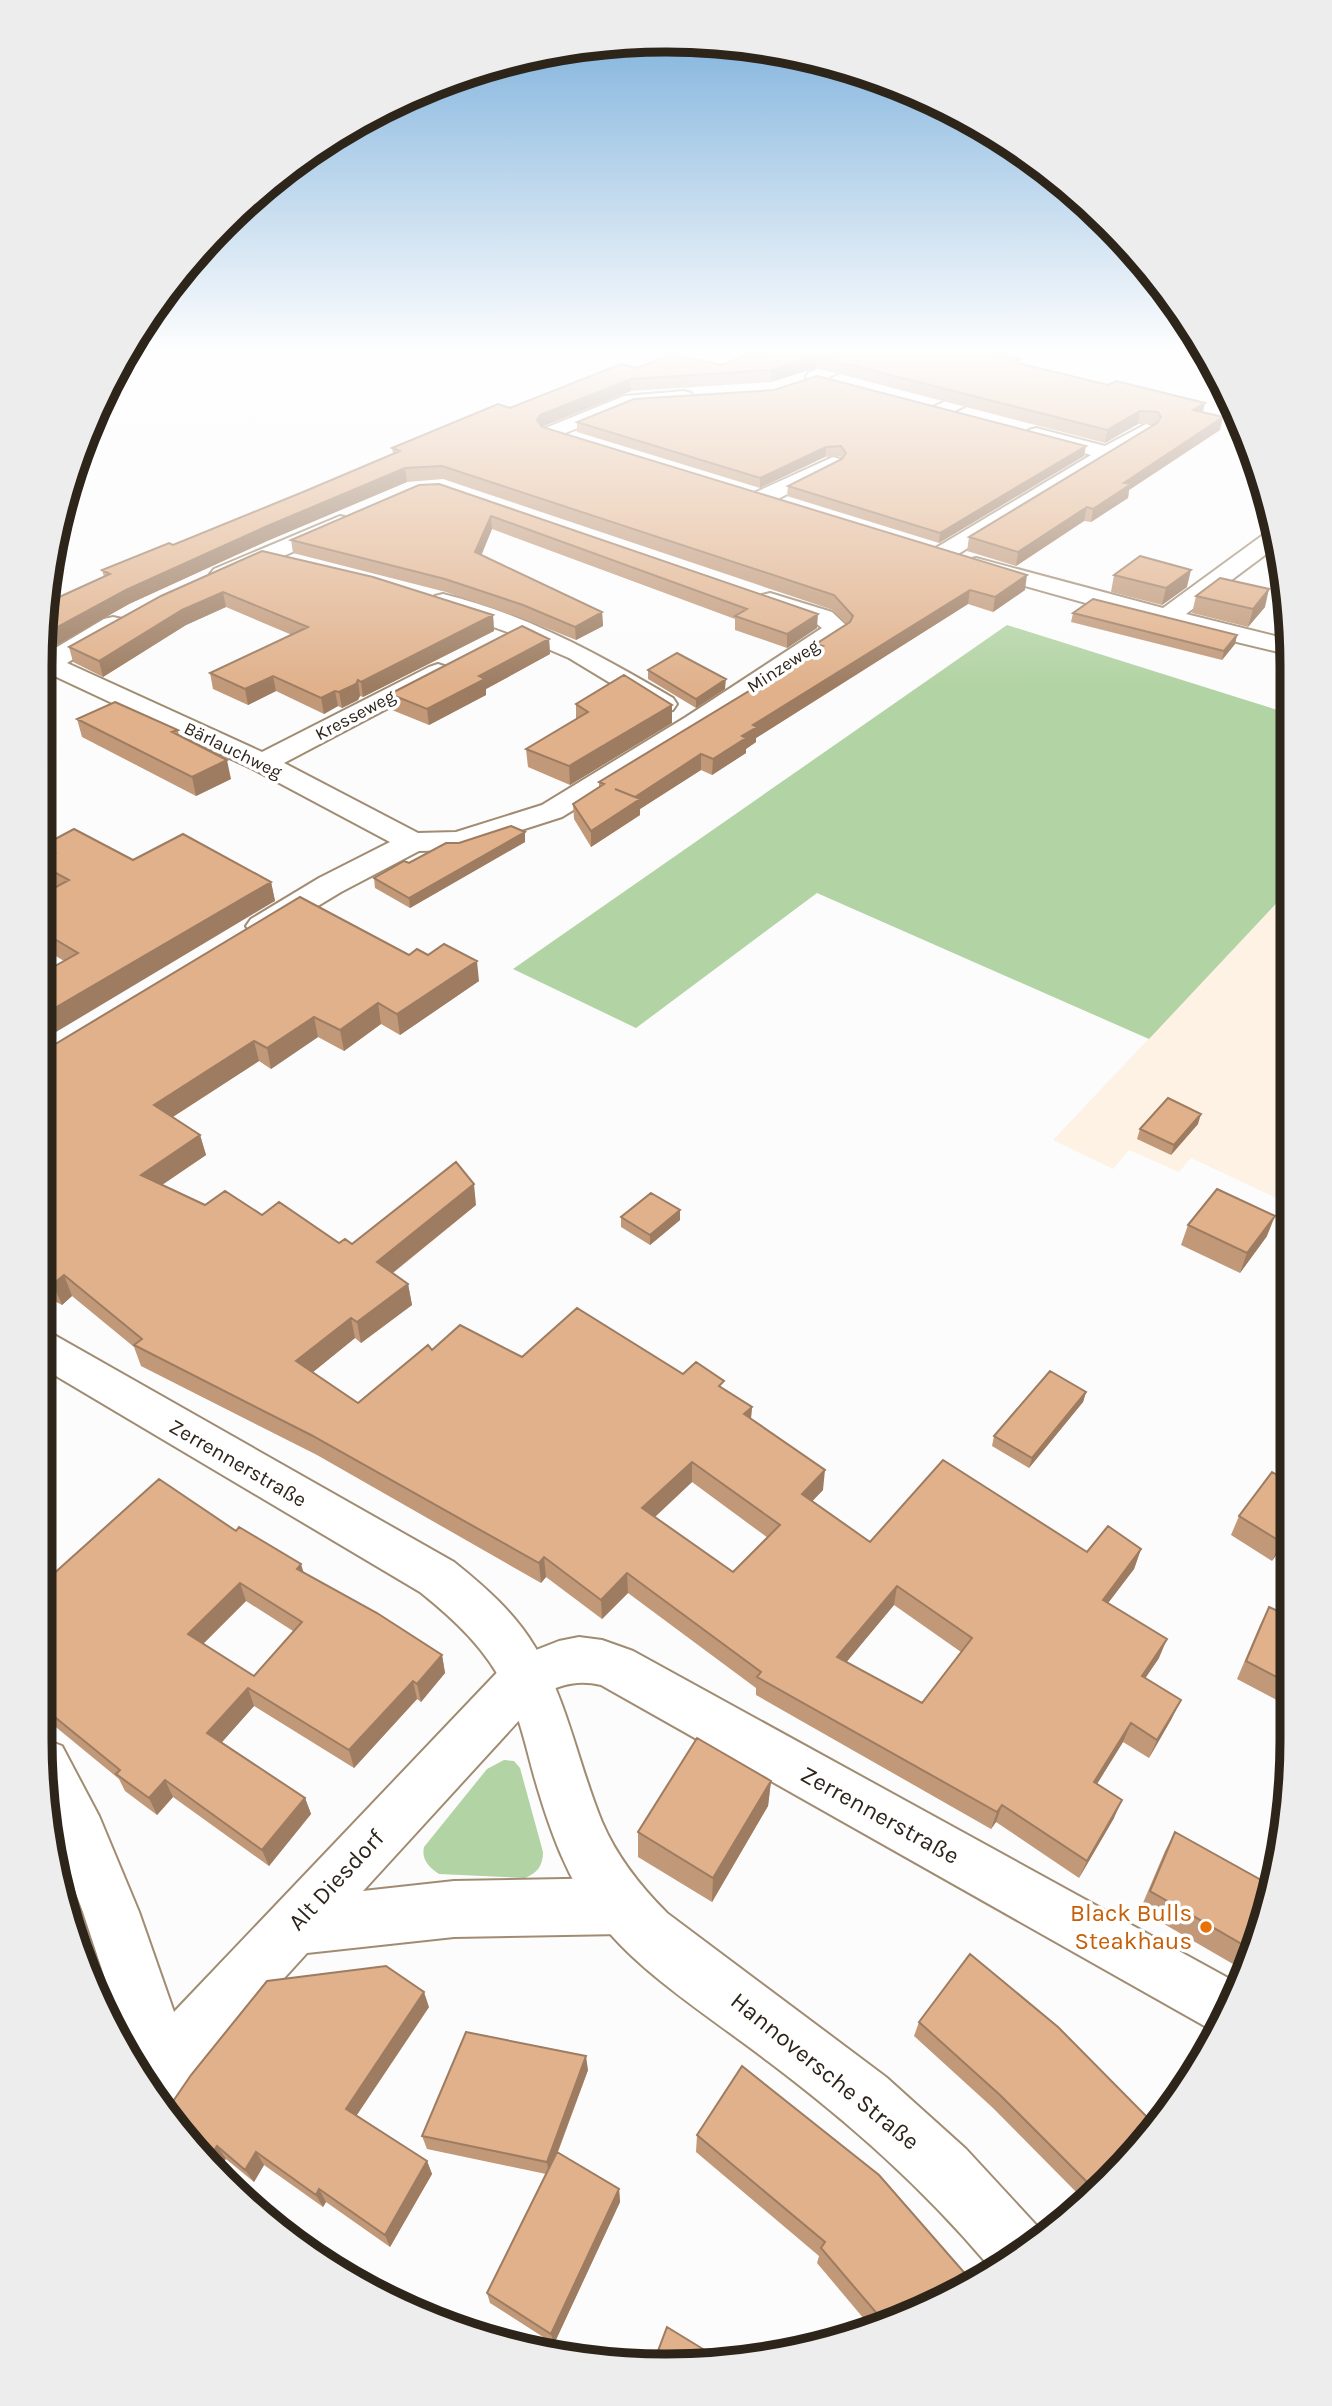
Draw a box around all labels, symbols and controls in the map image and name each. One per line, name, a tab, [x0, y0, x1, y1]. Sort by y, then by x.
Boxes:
street label: Minzeweg	[743, 635, 823, 697]
street label: Kresseweg	[311, 685, 399, 745]
street label: Bärlauchweg	[181, 717, 285, 783]
street label: Zerrennerstraße	[165, 1414, 311, 1512]
street label: Zerrennerstraße	[796, 1760, 964, 1870]
street label: Alt Diesdorf	[282, 1823, 390, 1936]
place label: Black Bulls Steakhaus	[1070, 1899, 1192, 1955]
marker: Black Bulls Steakhaus	[1198, 1919, 1214, 1935]
street label: Hannoversche Straße	[725, 1986, 925, 2156]

